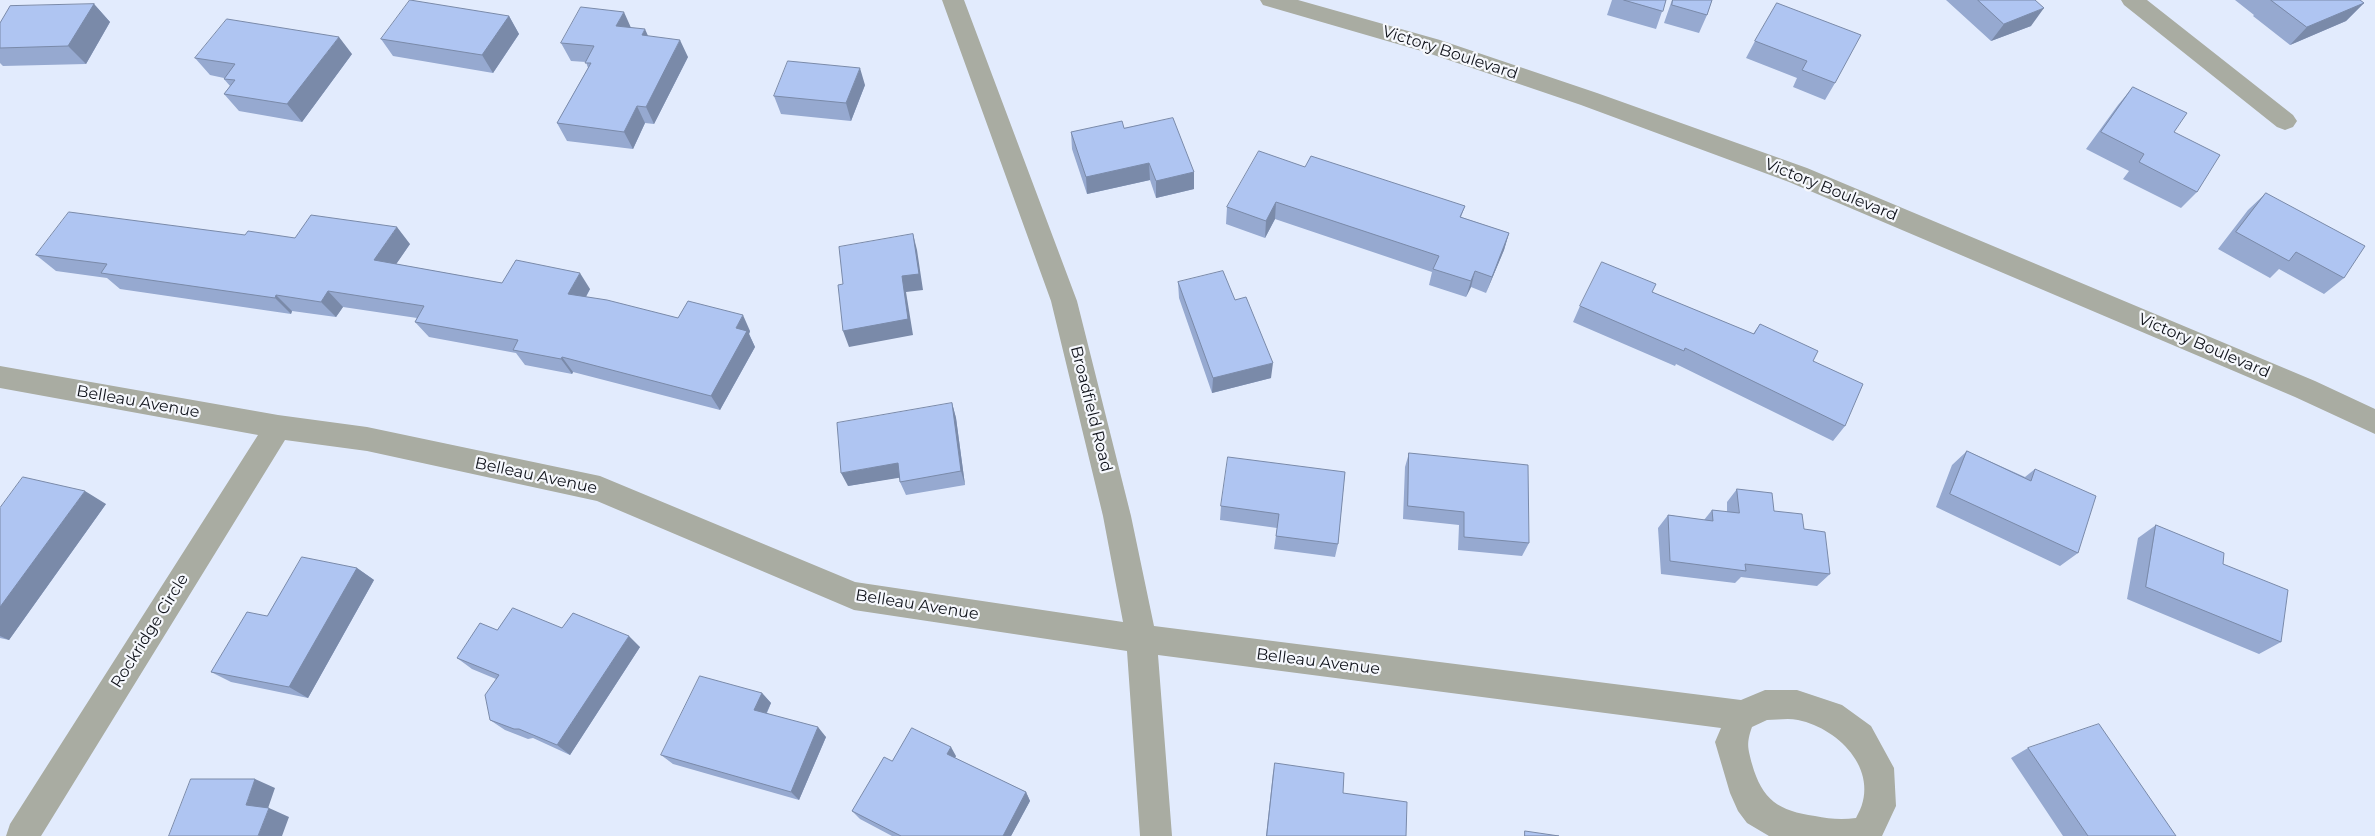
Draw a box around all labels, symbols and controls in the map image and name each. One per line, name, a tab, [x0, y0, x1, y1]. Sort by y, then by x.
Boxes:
street label: Victory Boulevard	[1380, 22, 1520, 84]
street label: Victory Boulevard	[1762, 155, 1900, 225]
street label: Victory Boulevard	[2135, 310, 2273, 382]
street label: Broadfield Road	[1066, 344, 1116, 474]
street label: Belleau Avenue	[75, 382, 201, 422]
street label: Belleau Avenue	[473, 454, 599, 498]
street label: Rockridge Circle	[107, 570, 193, 692]
street label: Belleau Avenue	[854, 586, 980, 624]
street label: Belleau Avenue	[1255, 645, 1381, 679]

